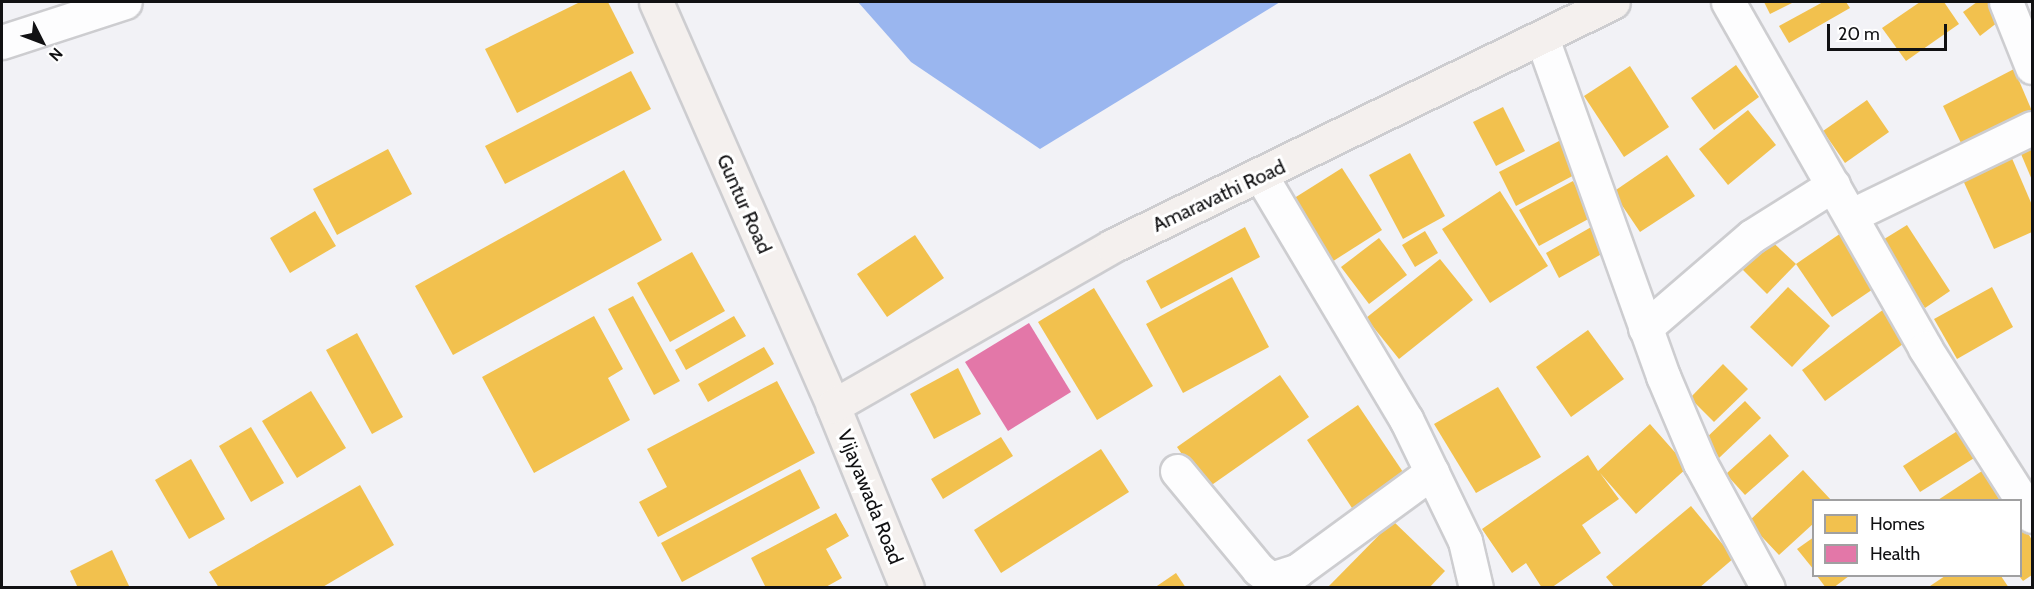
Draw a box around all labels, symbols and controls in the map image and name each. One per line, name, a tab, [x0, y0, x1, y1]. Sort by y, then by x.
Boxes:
north arrow	[12, 12, 72, 72]
scale bar	[1830, 12, 1950, 50]
text: 20 m	[1838, 23, 1880, 45]
text: N	[45, 44, 67, 65]
street label: Guntur Road	[711, 151, 777, 257]
street label: Amaravathi Road	[1149, 155, 1289, 237]
street label: Vijayawada Road	[832, 426, 908, 568]
legend	[1812, 499, 2022, 577]
text: Homes	[1870, 513, 1925, 535]
text: Health	[1870, 543, 1920, 565]

